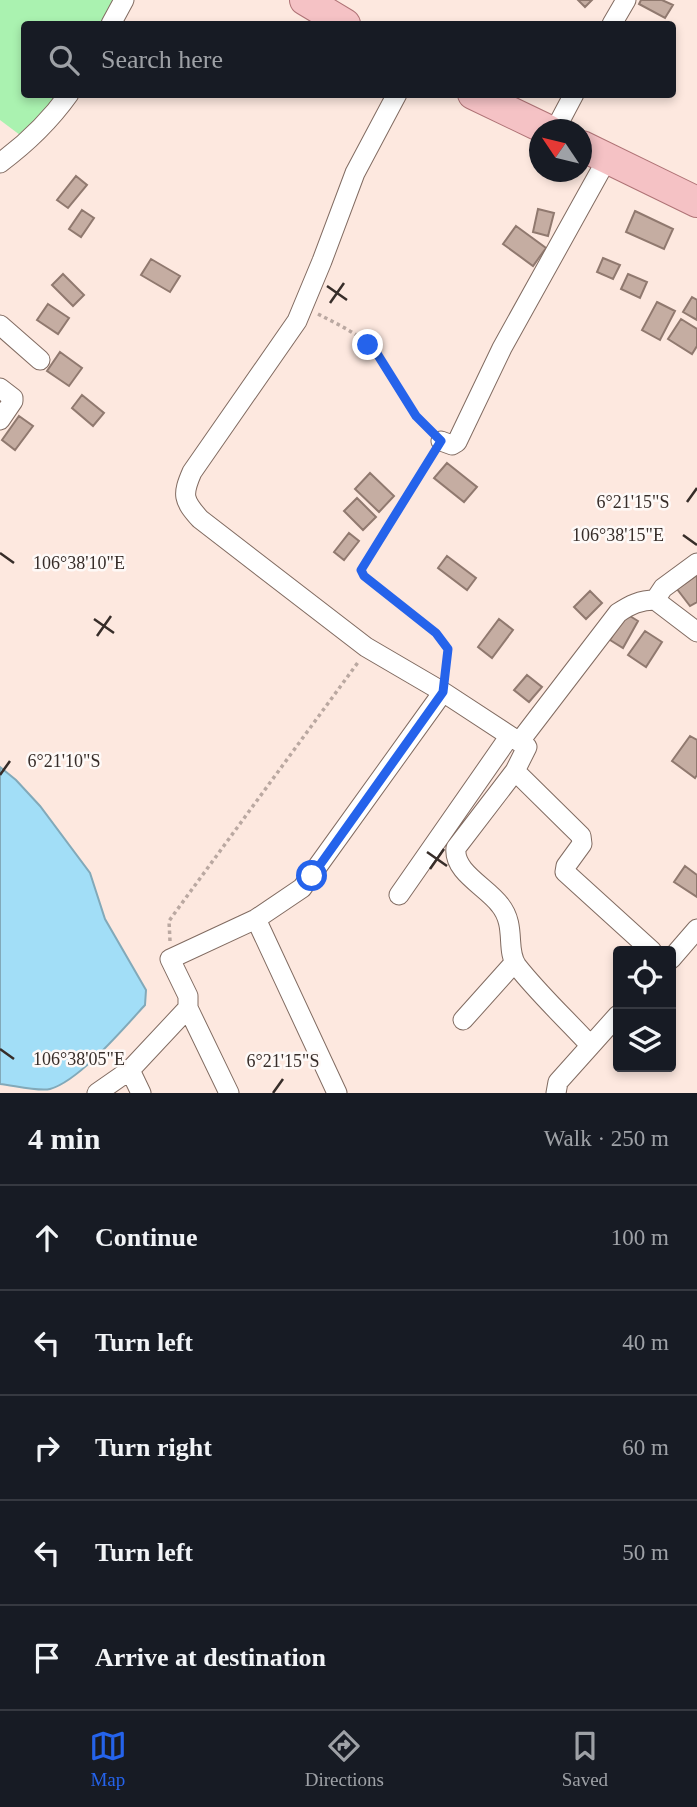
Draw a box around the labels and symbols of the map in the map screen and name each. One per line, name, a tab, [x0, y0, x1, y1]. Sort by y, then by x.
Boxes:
north arrow	[529, 119, 592, 182]
route end	[352, 329, 383, 360]
text: 6°21'15"S	[597, 492, 669, 512]
text: 106°38'15"E	[572, 525, 664, 545]
text: 106°38'10"E	[33, 553, 125, 573]
text: 6°21'10"S	[28, 751, 100, 771]
route start	[296, 860, 327, 891]
text: 106°38'05"E	[33, 1049, 125, 1069]
text: 6°21'15"S	[247, 1051, 319, 1071]

